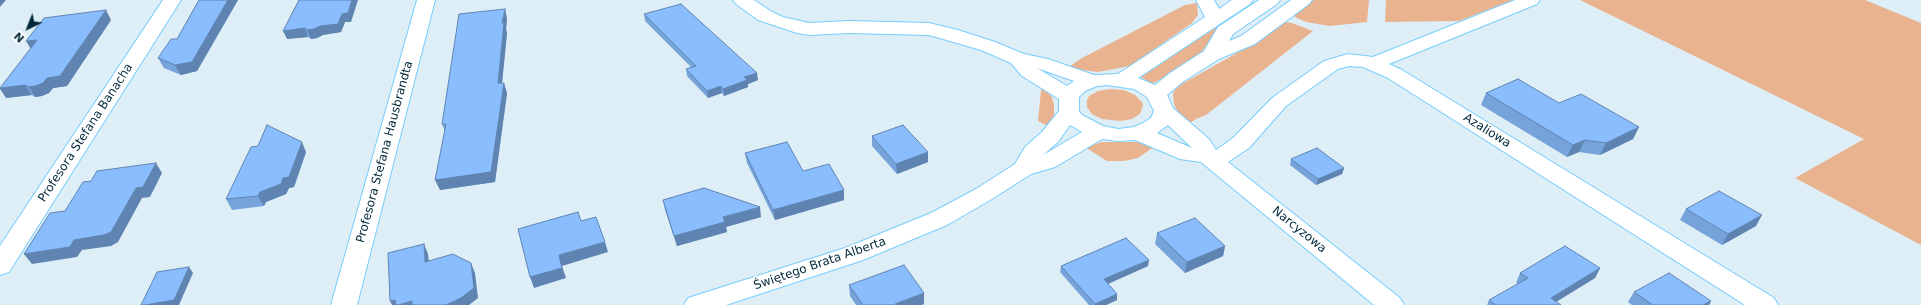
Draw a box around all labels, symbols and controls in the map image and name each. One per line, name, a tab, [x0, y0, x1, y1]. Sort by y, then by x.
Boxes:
north arrow	[8, 8, 48, 48]
text: N	[12, 29, 27, 45]
street label: Profesora Stefana Hausbrandta	[354, 59, 416, 245]
street label: Profesora Stefana Banacha	[36, 61, 136, 205]
street label: Azaliowa	[1461, 111, 1513, 151]
street label: Narcyzowa	[1269, 204, 1329, 256]
street label: Świętego Brata Alberta	[752, 235, 888, 293]

